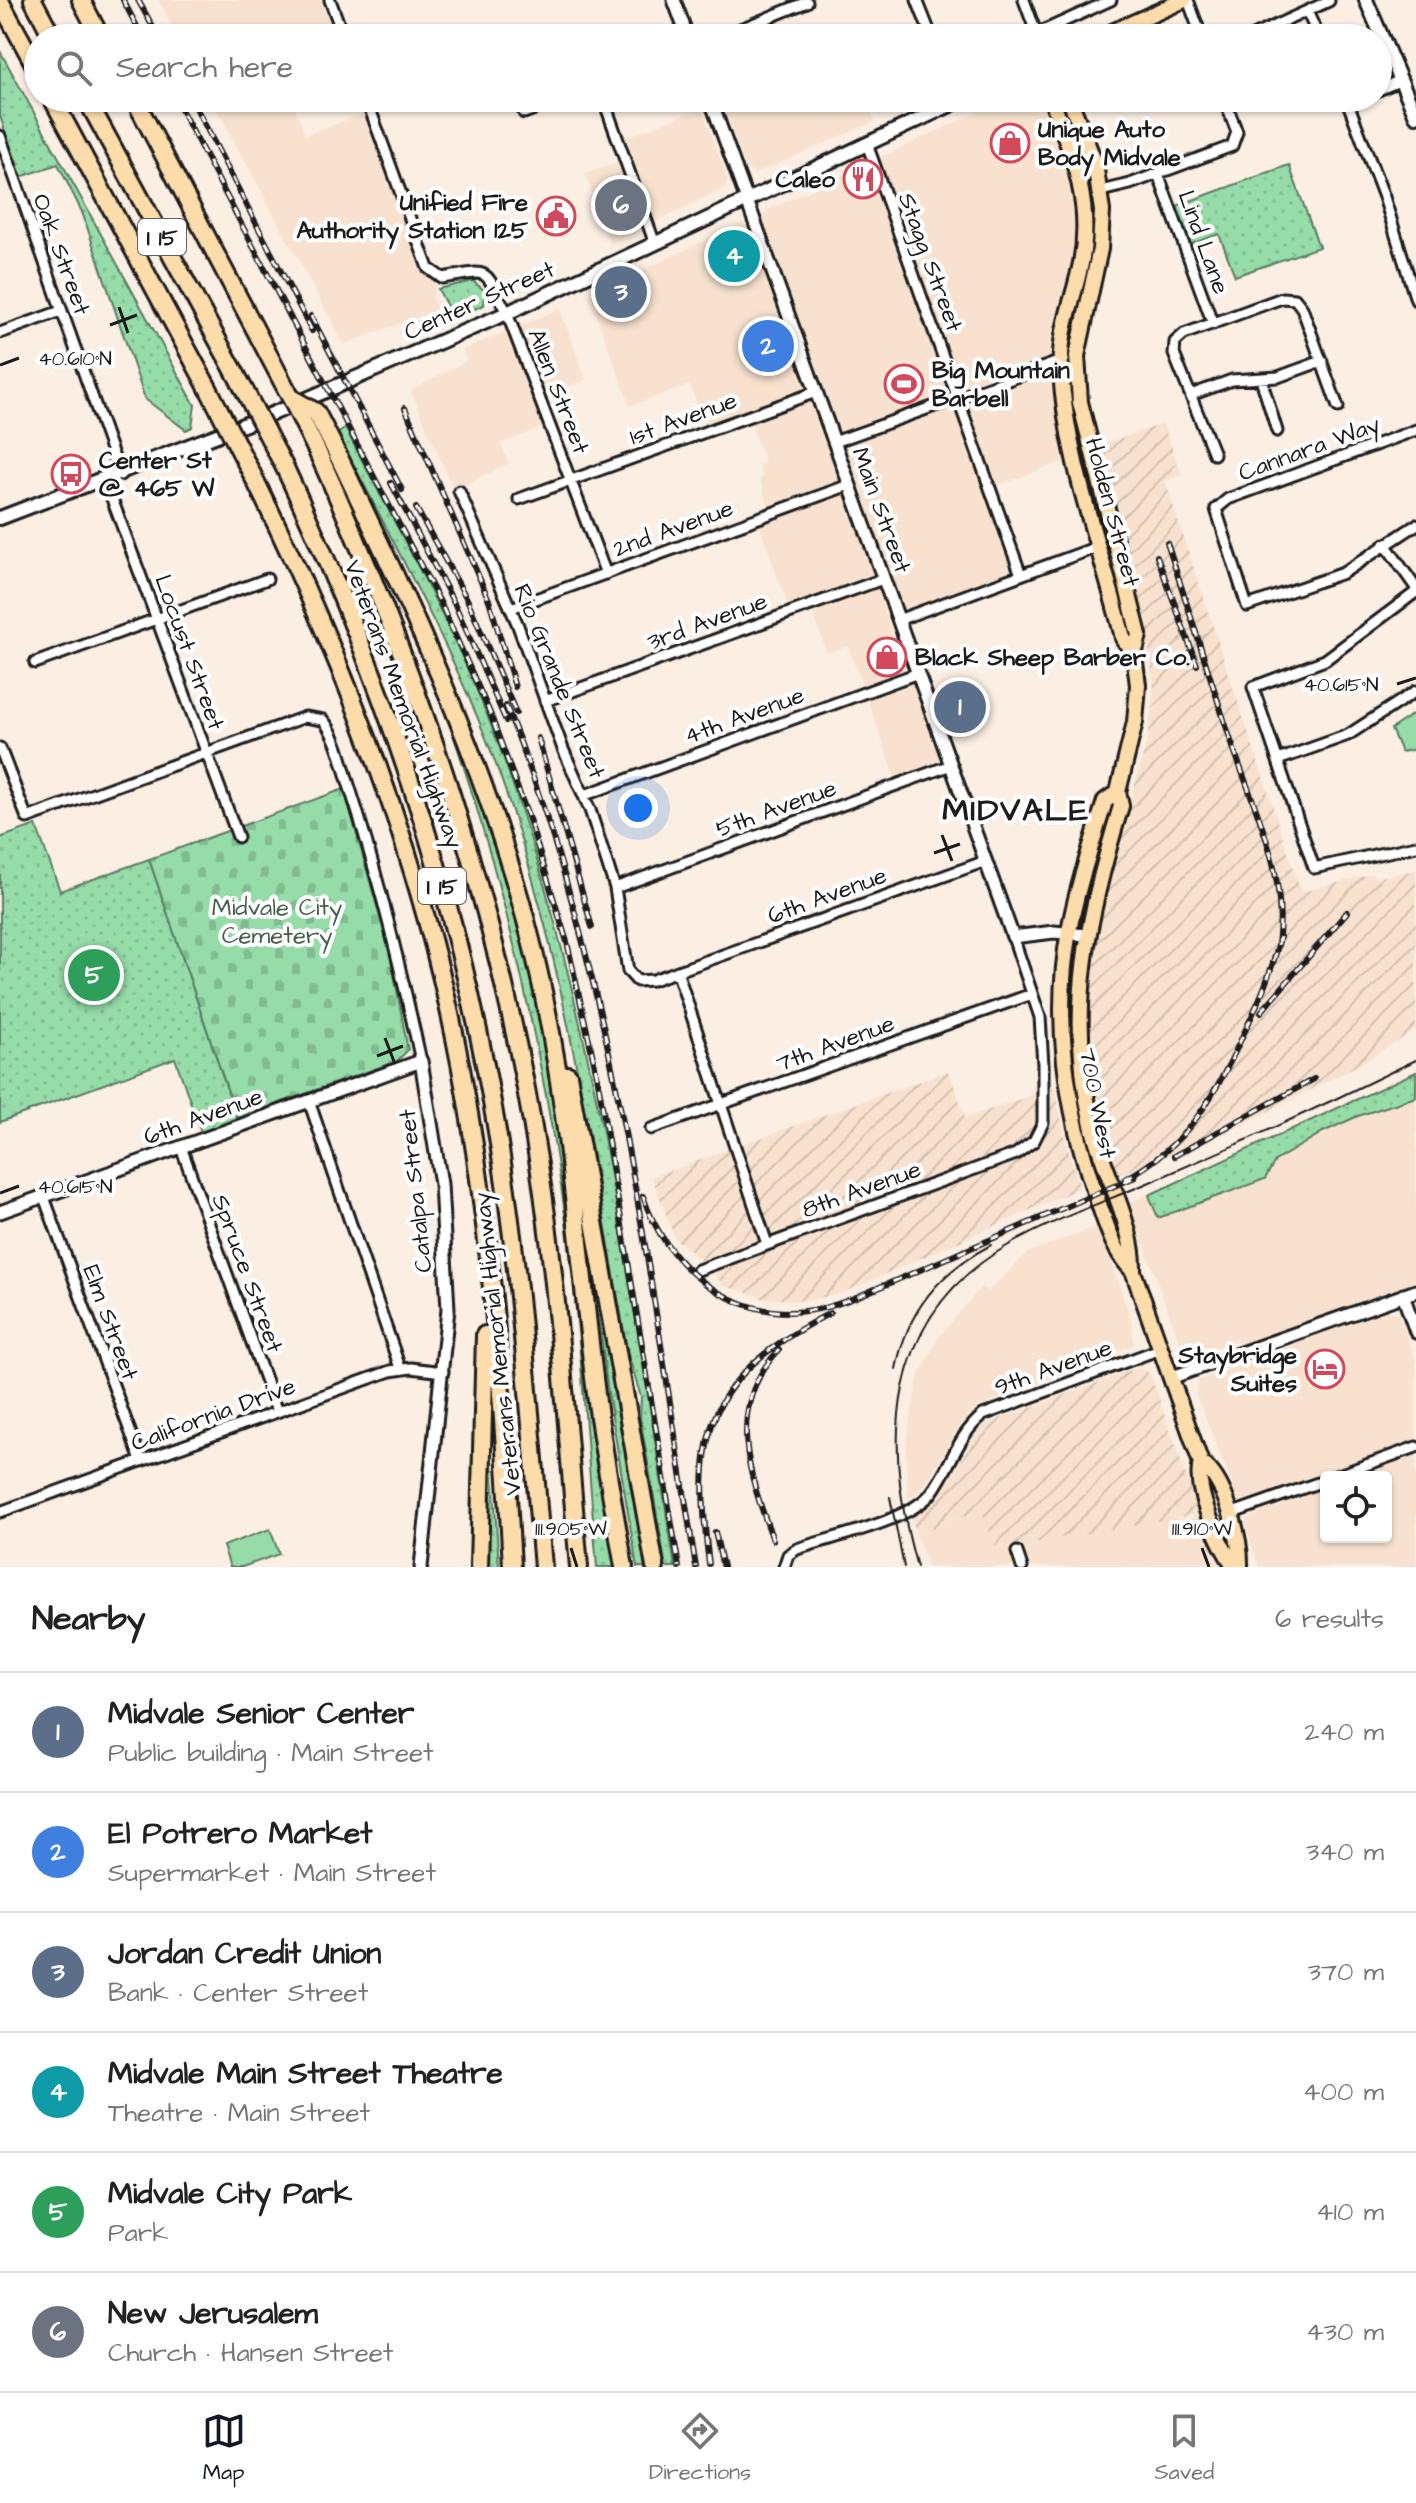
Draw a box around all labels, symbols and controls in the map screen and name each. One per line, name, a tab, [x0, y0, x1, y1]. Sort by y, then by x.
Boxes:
search box	[24, 24, 1392, 112]
icon: search	[52, 46, 96, 90]
text: Search here	[116, 47, 293, 89]
place label: Unique Auto Body Midvale	[1038, 113, 1181, 177]
shop icon: Unique Auto Body Midvale	[989, 122, 1031, 164]
restaurant icon: Caleo	[842, 158, 884, 200]
place label: Caleo	[776, 163, 835, 197]
pin: 6	[595, 175, 647, 235]
place label: Unified Fire Authority Station 125	[296, 186, 529, 250]
street label: Lind Lane	[1169, 186, 1238, 299]
street label: Stagg Street	[888, 188, 971, 337]
street label: Oak Street	[23, 189, 99, 320]
public building icon: Unified Fire Authority Station 125	[535, 195, 577, 237]
road number: I 15	[138, 219, 186, 255]
pin: 4	[708, 226, 760, 286]
street label: Center Street	[399, 252, 560, 349]
pin: 3	[595, 262, 647, 322]
pin: 2	[742, 316, 794, 376]
street label: Allen Street	[519, 324, 598, 459]
text: 40.610°N	[38, 345, 112, 373]
place label: Big Mountain Barbell	[932, 354, 1070, 416]
sports icon: Big Mountain Barbell	[883, 363, 925, 405]
street label: 1st Avenue	[625, 384, 742, 454]
street label: Cannara Way	[1234, 408, 1385, 491]
street label: Holden Street	[1076, 434, 1148, 591]
street label: Main Street	[843, 443, 920, 578]
place label: Center St @ 465 W	[99, 444, 215, 506]
bus stop icon: Center St @ 465 W	[50, 453, 92, 495]
street label: 2nd Avenue	[609, 491, 738, 566]
street label: Veterans Memorial Highway	[334, 555, 471, 854]
street label: Locust Street	[145, 570, 233, 735]
street label: Rio Grande Street	[505, 579, 614, 784]
street label: 3rd Avenue	[643, 585, 772, 659]
shop icon: Black Sheep Barber Co.	[866, 636, 908, 678]
place label: Black Sheep Barber Co.	[915, 641, 1190, 675]
text: 40.615°N	[1303, 671, 1379, 699]
pin: 1	[934, 677, 986, 737]
street label: 4th Avenue	[680, 678, 809, 753]
street label: 5th Avenue	[711, 771, 841, 846]
your location	[618, 788, 658, 828]
district label: MIDVALE	[942, 788, 1090, 833]
street label: 6th Avenue	[763, 859, 892, 933]
road number: I 15	[418, 868, 466, 904]
park label: Midvale City Cemetery	[212, 891, 342, 954]
pin: 5	[68, 945, 120, 1005]
street label: 7th Avenue	[771, 1007, 899, 1081]
street label: 700 West	[1070, 1045, 1124, 1162]
street label: 6th Avenue	[139, 1080, 268, 1154]
street label: Catalpa Street	[390, 1107, 441, 1274]
street label: 8th Avenue	[797, 1153, 926, 1227]
text: 40.615°N	[37, 1173, 113, 1201]
street label: Spruce Street	[203, 1190, 292, 1357]
street label: Veterans Memorial Highway	[465, 1191, 532, 1497]
street label: Elm Street	[74, 1260, 147, 1385]
street label: 9th Avenue	[990, 1331, 1117, 1405]
place label: Staybridge Suites	[1177, 1339, 1297, 1401]
hotel icon: Staybridge Suites	[1304, 1348, 1346, 1390]
street label: California Drive	[126, 1369, 300, 1460]
map controls	[1320, 1471, 1392, 1543]
button: locate	[1320, 1471, 1392, 1543]
text: 111.905°W	[535, 1515, 607, 1543]
text: 111.910°W	[1172, 1515, 1232, 1543]
text: Nearby	[32, 1595, 146, 1643]
text: 6 results	[1275, 1601, 1384, 1637]
text: Midvale Senior Center	[108, 1693, 414, 1735]
text: 1	[56, 1714, 60, 1750]
text: 240 m	[1304, 1714, 1384, 1750]
text: Public building · Main Street	[108, 1735, 434, 1771]
text: El Potrero Market	[108, 1813, 372, 1855]
text: 2	[51, 1834, 65, 1870]
text: 340 m	[1306, 1834, 1384, 1870]
text: Supermarket · Main Street	[108, 1855, 436, 1891]
text: Jordan Credit Union	[108, 1933, 381, 1975]
text: 3	[51, 1954, 65, 1990]
text: 370 m	[1308, 1954, 1384, 1990]
text: Bank · Center Street	[108, 1975, 368, 2011]
text: Midvale Main Street Theatre	[108, 2053, 503, 2095]
text: 4	[49, 2074, 67, 2110]
text: 400 m	[1303, 2074, 1384, 2110]
text: Theatre · Main Street	[108, 2095, 370, 2131]
text: Midvale City Park	[108, 2173, 352, 2215]
text: 5	[49, 2194, 67, 2230]
text: 410 m	[1316, 2194, 1384, 2230]
text: Park	[108, 2215, 168, 2251]
text: New Jerusalem	[108, 2293, 318, 2335]
text: 6	[50, 2314, 66, 2350]
text: 430 m	[1306, 2314, 1384, 2350]
text: Church · Hansen Street	[108, 2335, 393, 2371]
tab: Map	[202, 2409, 246, 2488]
tab: Directions	[649, 2409, 751, 2488]
tab: Saved	[1154, 2409, 1214, 2488]

